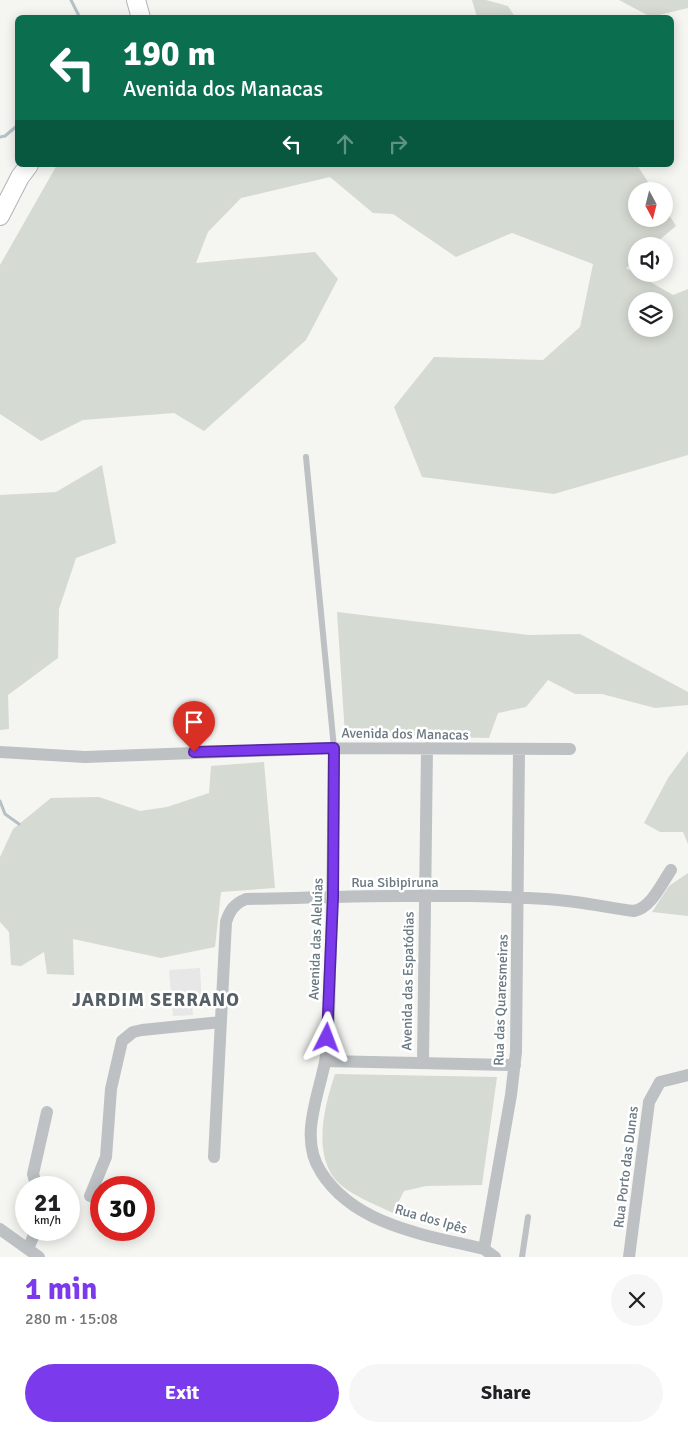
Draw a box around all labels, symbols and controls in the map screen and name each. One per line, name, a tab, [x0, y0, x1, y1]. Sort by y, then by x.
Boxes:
text: 190 m	[123, 32, 216, 75]
icon: left	[40, 35, 105, 100]
text: Avenida dos Manacas	[123, 75, 323, 102]
icon: left	[278, 130, 306, 158]
icon: ahead	[331, 130, 359, 158]
icon: right	[384, 130, 412, 158]
north arrow	[628, 182, 672, 228]
map controls	[628, 182, 673, 337]
button: sound	[628, 237, 673, 282]
button: layers	[628, 292, 673, 337]
pin	[173, 701, 215, 752]
icon: arrive	[180, 708, 208, 736]
street label: Avenida dos Manacas	[341, 724, 469, 744]
street label: Rua Sibipiruna	[351, 874, 439, 891]
street label: Avenida das Aleluias	[305, 878, 327, 1000]
street label: Avenida das Espatódias	[398, 911, 418, 1051]
street label: Rua das Quaresmeiras	[490, 934, 512, 1066]
district label: JARDIM SERRANO	[72, 988, 240, 1012]
position arrow	[300, 1011, 352, 1063]
street label: Rua Porto das Dunas	[610, 1105, 642, 1229]
speed limit sign: 30	[90, 1176, 155, 1241]
text: 21	[34, 1187, 61, 1218]
street label: Rua dos Ipês	[393, 1201, 469, 1237]
text: km/h	[34, 1213, 61, 1228]
text: 1 min	[25, 1271, 97, 1308]
button: close	[611, 1274, 663, 1326]
text: 280 m · 15:08	[25, 1309, 118, 1329]
button: Exit	[25, 1364, 339, 1422]
button: Share	[349, 1364, 663, 1422]

